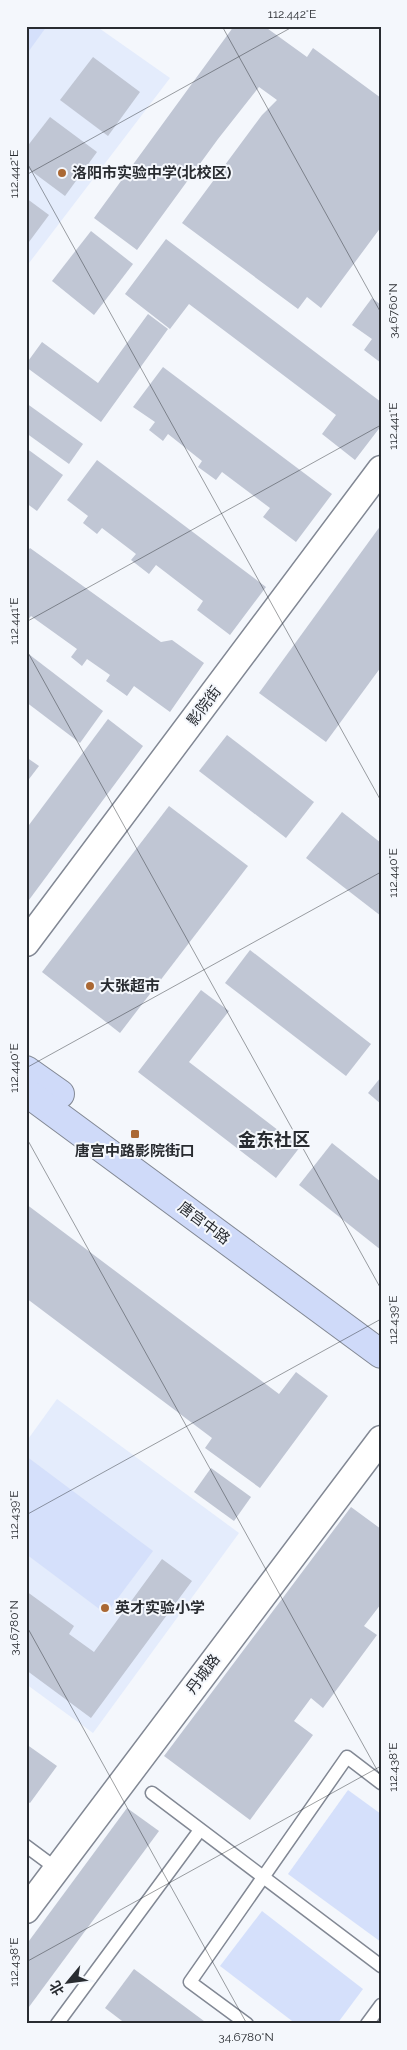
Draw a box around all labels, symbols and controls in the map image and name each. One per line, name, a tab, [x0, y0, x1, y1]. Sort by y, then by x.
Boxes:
text: 112.442°E	[268, 7, 316, 21]
text: 112.442°E	[7, 150, 21, 198]
place label: 洛阳市实验中学(北校区)	[72, 164, 232, 182]
marker: 洛阳市实验中学(北校区)	[56, 167, 68, 179]
text: 34.6760°N	[386, 283, 400, 339]
text: 112.441°E	[386, 402, 400, 450]
text: 112.441°E	[7, 597, 21, 645]
street label: 影院街	[183, 683, 225, 729]
text: 112.440°E	[386, 848, 400, 898]
place label: 大张超市	[100, 977, 160, 995]
marker: 大张超市	[84, 980, 96, 992]
text: 112.440°E	[7, 1043, 21, 1093]
marker: 唐宫中路影院街口	[129, 1128, 141, 1140]
district label: 金东社区	[238, 1129, 310, 1150]
place label: 唐宫中路影院街口	[75, 1142, 195, 1160]
street label: 唐宫中路	[175, 1198, 233, 1248]
text: 112.439°E	[386, 1296, 400, 1344]
text: 112.439°E	[7, 1491, 21, 1539]
place label: 英才实验小学	[115, 1599, 205, 1617]
text: 34.6780°N	[7, 1600, 21, 1656]
marker: 英才实验小学	[99, 1602, 111, 1614]
street label: 丹城路	[182, 1651, 224, 1697]
text: 112.438°E	[386, 1742, 400, 1792]
text: 112.438°E	[7, 1937, 21, 1987]
north arrow	[42, 1958, 92, 2008]
text: 北	[46, 1978, 67, 1998]
text: 34.6780°N	[218, 2030, 274, 2044]

